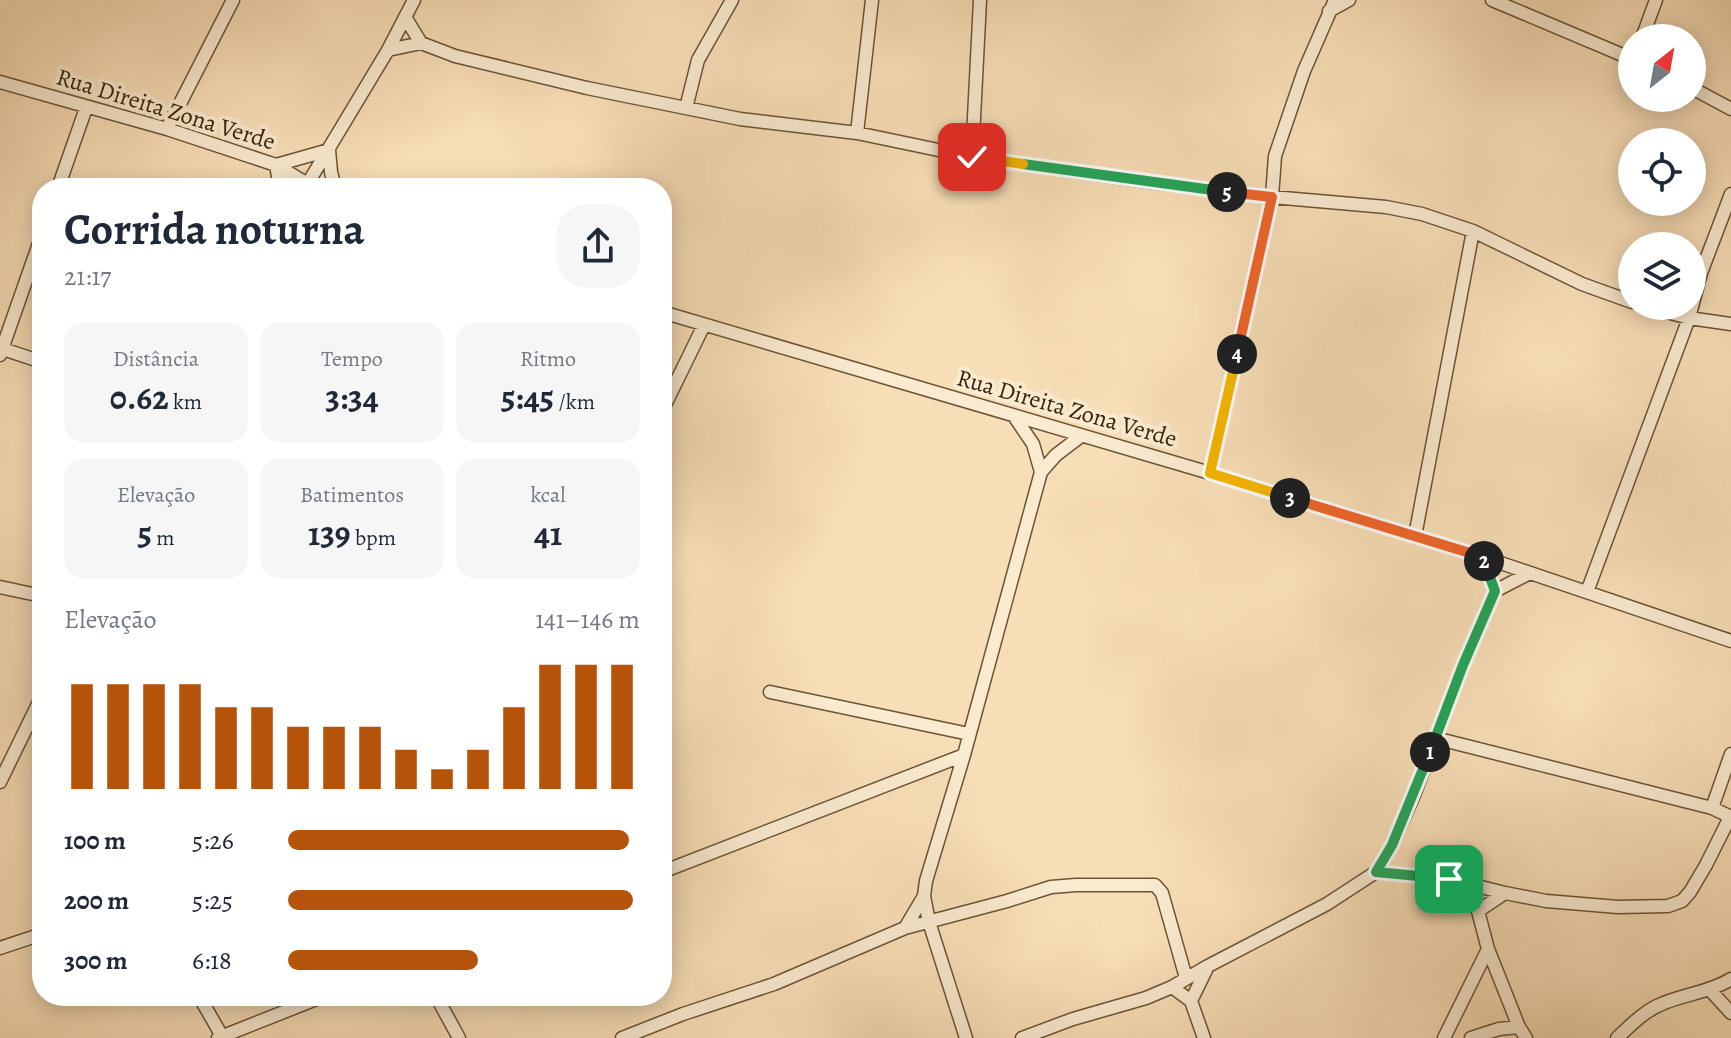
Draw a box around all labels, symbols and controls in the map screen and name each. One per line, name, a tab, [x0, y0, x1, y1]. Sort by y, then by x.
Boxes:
north arrow	[1618, 24, 1706, 112]
map controls	[1618, 24, 1706, 320]
street label: Rua Direita Zona Verde	[53, 60, 279, 158]
pin	[938, 123, 1006, 191]
button: locate	[1618, 128, 1706, 216]
icon: check	[950, 135, 994, 179]
pin: 5	[1207, 172, 1247, 212]
text: 5	[1222, 177, 1232, 207]
text: Corrida noturna	[64, 199, 365, 259]
button: share	[556, 204, 640, 288]
button: layers	[1618, 232, 1706, 320]
text: 21:17	[64, 259, 111, 294]
pin: 4	[1217, 334, 1257, 374]
text: 4	[1232, 339, 1242, 369]
text: Distância	[113, 344, 199, 374]
text: Tempo	[321, 344, 383, 374]
text: Ritmo	[520, 344, 576, 374]
street label: Rua Direita Zona Verde	[953, 361, 1181, 455]
text: 0.62	[110, 374, 169, 421]
text: 3:34	[325, 374, 379, 421]
text: 5:45	[501, 374, 554, 421]
text: km	[169, 387, 202, 417]
text: /km	[554, 387, 595, 417]
pin: 3	[1270, 478, 1310, 518]
text: Elevação	[117, 480, 195, 510]
text: Batimentos	[300, 480, 404, 510]
text: kcal	[530, 480, 566, 510]
text: 3	[1285, 483, 1295, 513]
text: 5	[137, 510, 152, 557]
text: 139	[308, 510, 351, 557]
text: 41	[534, 510, 562, 557]
text: m	[152, 523, 175, 553]
text: bpm	[351, 523, 396, 553]
pin: 2	[1464, 541, 1504, 581]
text: 2	[1479, 546, 1489, 576]
text: Elevação	[64, 602, 156, 637]
text: 141–146 m	[535, 602, 640, 637]
pin: 1	[1410, 732, 1450, 772]
text: 1	[1426, 737, 1434, 767]
text: 100 m	[64, 823, 126, 858]
text: 5:26	[192, 823, 234, 858]
pin	[1415, 845, 1483, 913]
icon: arrive	[1427, 857, 1471, 901]
text: 200 m	[64, 883, 129, 918]
text: 5:25	[192, 883, 233, 918]
text: 300 m	[64, 943, 128, 978]
text: 6:18	[192, 943, 232, 978]

